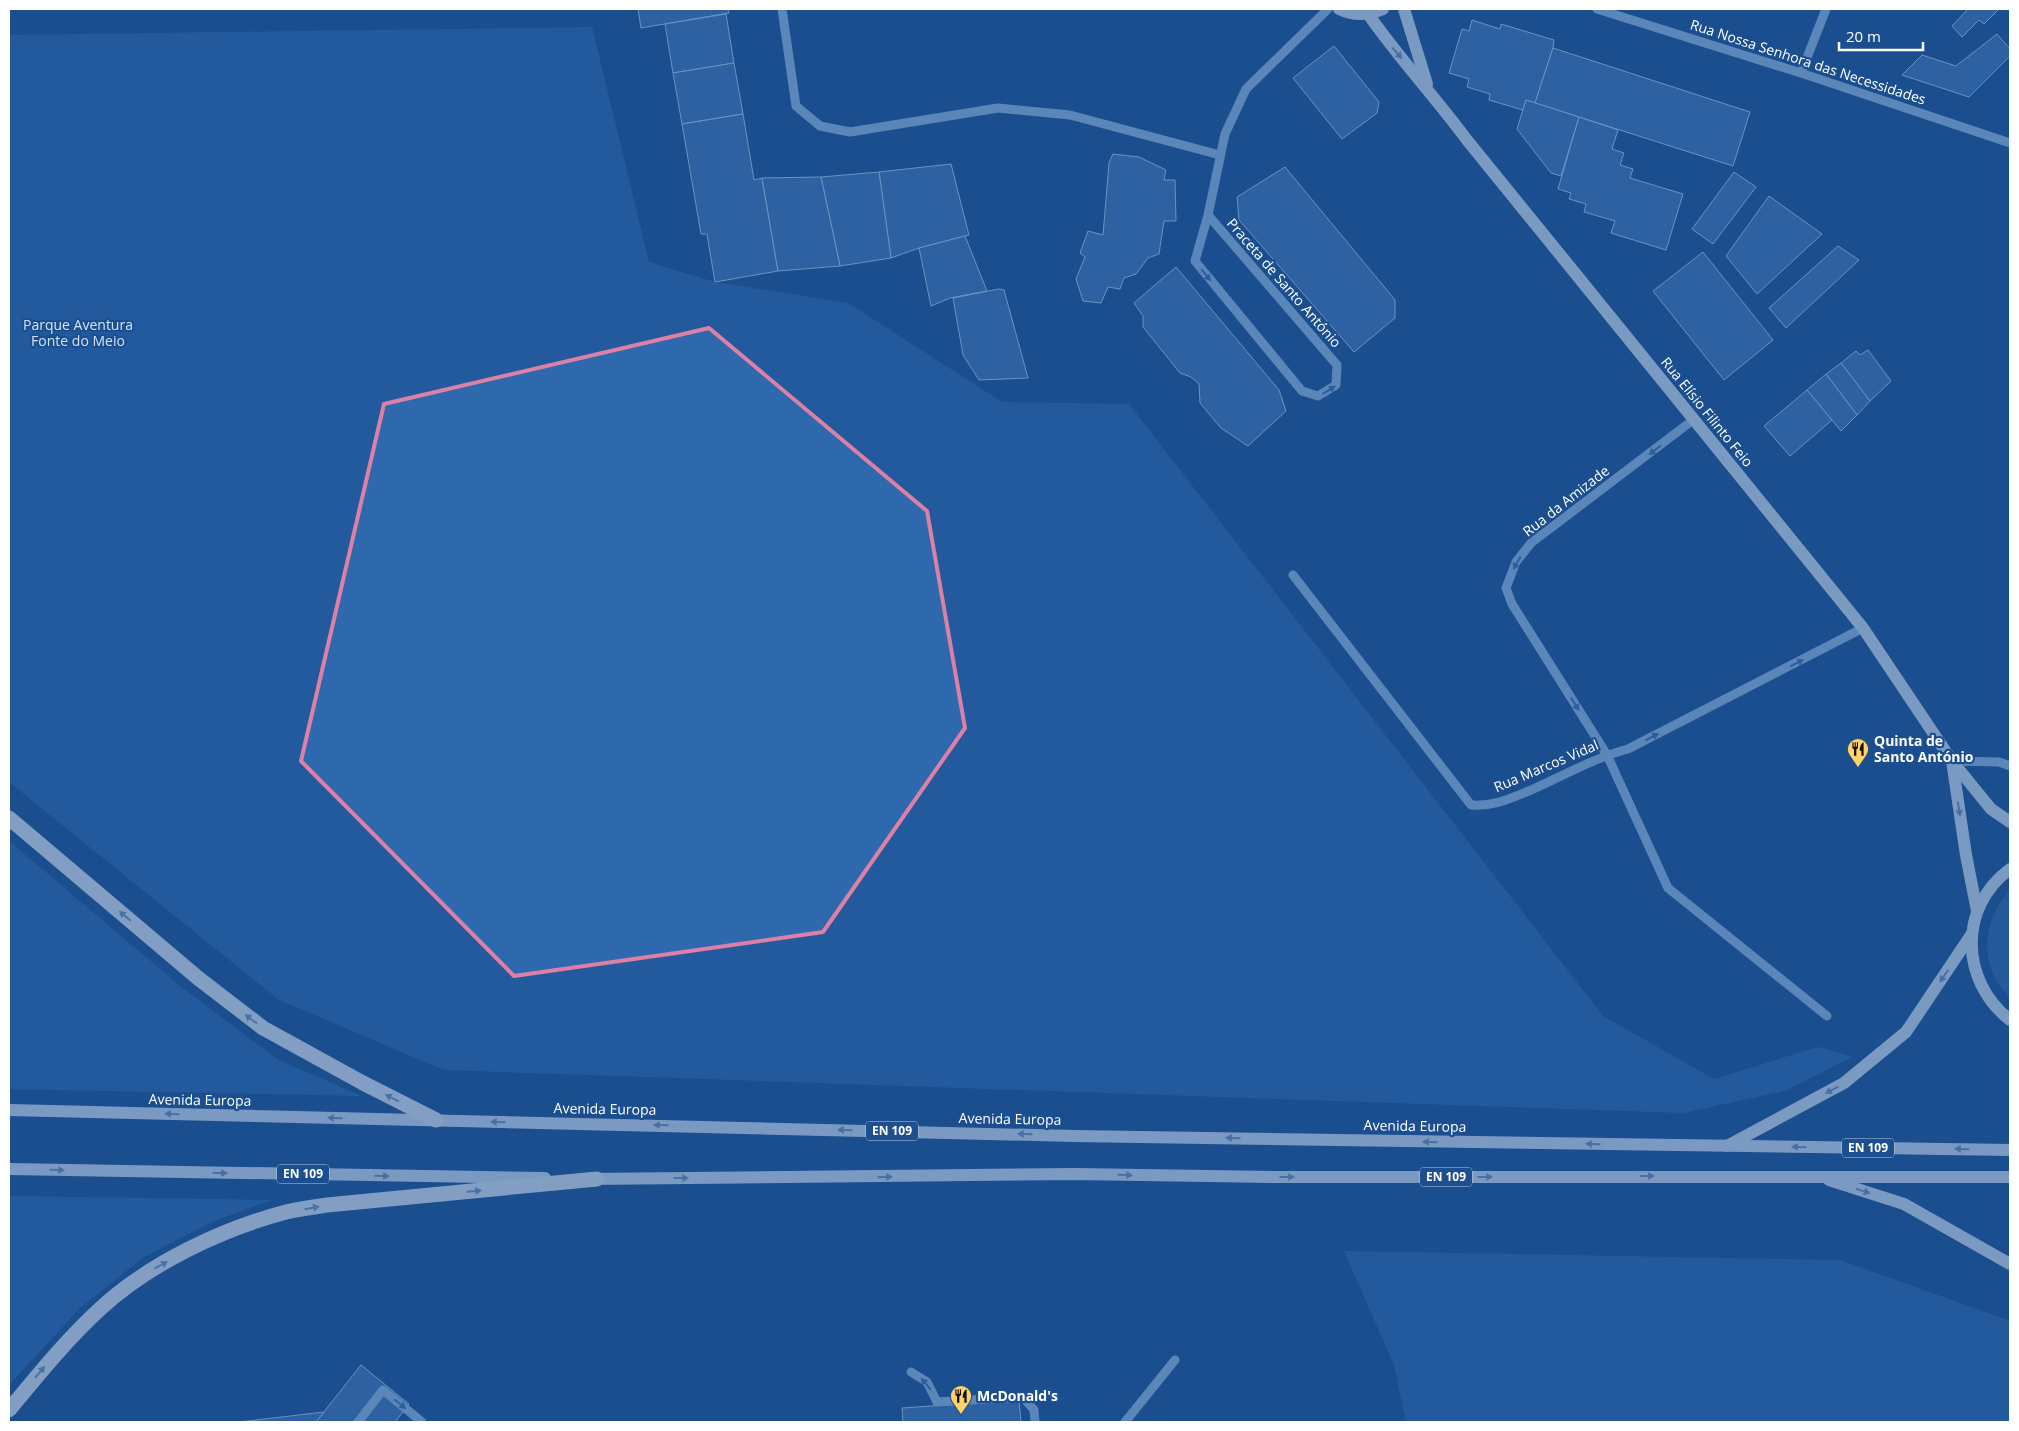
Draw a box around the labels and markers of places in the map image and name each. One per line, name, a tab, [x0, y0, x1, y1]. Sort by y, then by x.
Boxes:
place label: Quinta de Santo António	[1874, 731, 1974, 766]
restaurant icon: Quinta de Santo António	[1846, 737, 1870, 768]
restaurant icon: McDonald's	[949, 1384, 973, 1415]
place label: McDonald's	[977, 1386, 1058, 1405]

